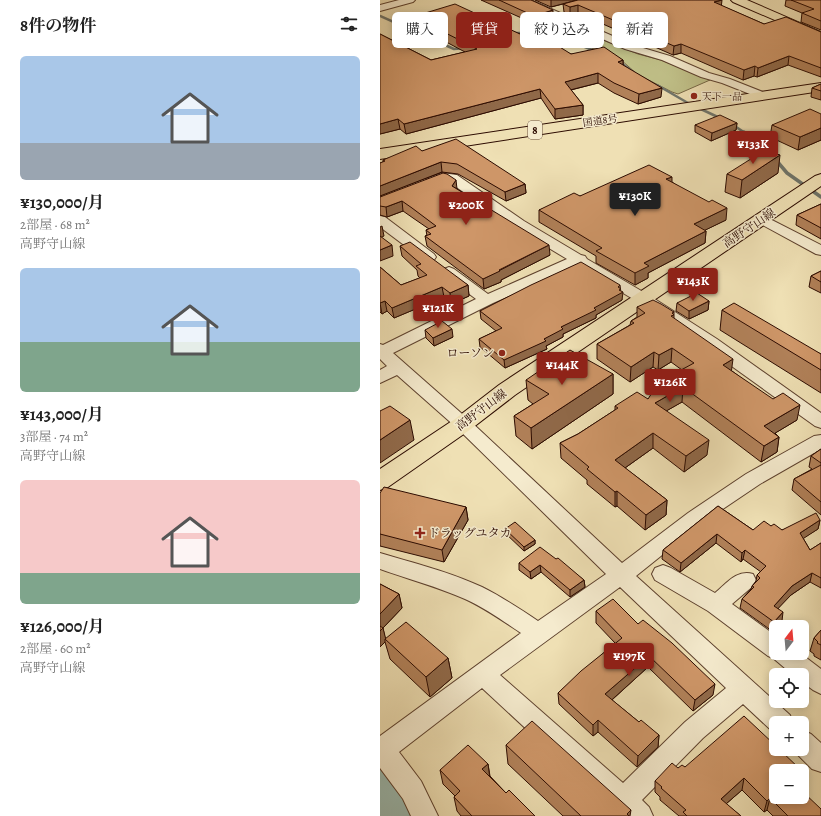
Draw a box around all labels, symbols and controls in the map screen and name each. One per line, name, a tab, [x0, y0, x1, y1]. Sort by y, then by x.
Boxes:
chip: 購入	[392, 12, 448, 48]
chip: 賃貸	[456, 12, 512, 48]
chip: 絞り込み	[520, 12, 604, 48]
chip: 新着	[612, 12, 668, 48]
icon: filters	[338, 13, 360, 35]
text: 8件の物件	[20, 14, 96, 37]
icon: home	[154, 82, 226, 154]
place label: 天下一品	[702, 90, 742, 103]
marker: 天下一品	[689, 91, 699, 101]
street label: 国道8号	[582, 112, 618, 129]
road number: 8	[528, 121, 542, 139]
pin: ¥133K	[725, 131, 781, 165]
text: ¥133K	[737, 135, 769, 152]
pin: ¥130K	[607, 183, 663, 217]
text: ¥130K	[619, 187, 651, 204]
text: ¥130,000/月	[20, 191, 105, 214]
pin: ¥200K	[438, 192, 494, 226]
text: ¥200K	[448, 196, 484, 213]
street label: 高野守山線	[720, 205, 778, 251]
text: 2部屋 · 68 m²	[20, 216, 90, 233]
text: 高野守山線	[20, 235, 85, 252]
pin: ¥143K	[665, 268, 721, 302]
text: ¥143K	[677, 272, 709, 289]
icon: home	[154, 294, 226, 366]
pin: ¥121K	[410, 295, 466, 329]
text: ¥121K	[422, 299, 454, 316]
place label: ローソン	[446, 345, 494, 361]
marker: ローソン	[497, 348, 507, 358]
pin: ¥144K	[534, 352, 590, 386]
text: ¥144K	[546, 356, 578, 373]
pin: ¥126K	[642, 369, 698, 403]
text: ¥126K	[653, 373, 687, 390]
street label: 高野守山線	[452, 386, 510, 434]
text: ¥143,000/月	[20, 403, 104, 426]
text: 3部屋 · 74 m²	[20, 428, 88, 445]
text: 高野守山線	[20, 447, 85, 464]
icon: home	[154, 506, 226, 578]
place label: ドラッグユタカ	[428, 525, 512, 541]
marker: ドラッグユタカ	[415, 528, 425, 538]
text: ¥126,000/月	[20, 615, 105, 638]
north arrow	[769, 620, 809, 660]
map controls	[769, 620, 809, 804]
text: 2部屋 · 60 m²	[20, 640, 91, 657]
pin: ¥197K	[601, 643, 657, 677]
text: ¥197K	[613, 647, 645, 664]
text: 高野守山線	[20, 659, 85, 676]
button: locate	[769, 668, 809, 708]
button: +	[769, 716, 809, 756]
button: −	[769, 764, 809, 804]

